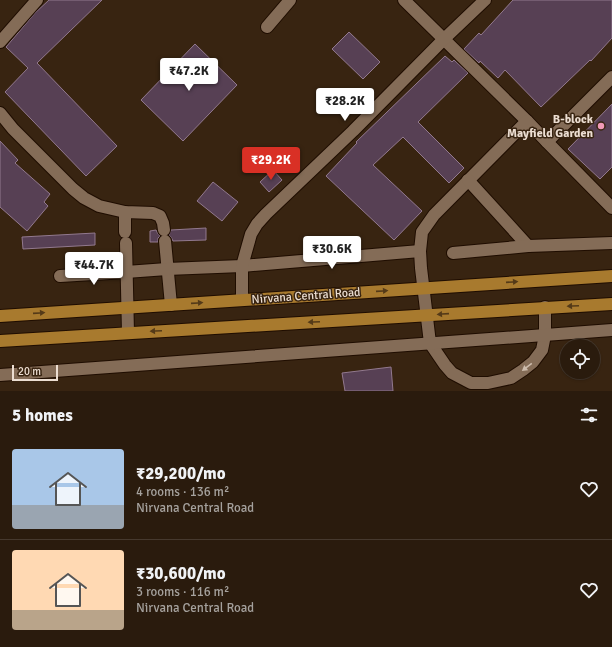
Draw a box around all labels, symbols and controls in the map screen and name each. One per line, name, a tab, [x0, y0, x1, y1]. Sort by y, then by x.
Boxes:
pin: ₹47.2K	[156, 58, 222, 92]
text: ₹47.2K	[169, 63, 209, 79]
pin: ₹28.2K	[312, 88, 378, 122]
text: ₹28.2K	[325, 93, 365, 109]
place label: B-block Mayfield Garden	[507, 112, 594, 141]
marker: B-block Mayfield Garden	[596, 121, 606, 131]
pin: ₹29.2K	[238, 147, 304, 181]
text: ₹29.2K	[251, 152, 291, 168]
pin: ₹30.6K	[299, 236, 365, 270]
text: ₹30.6K	[312, 241, 352, 257]
pin: ₹44.7K	[61, 252, 127, 286]
text: ₹44.7K	[74, 257, 114, 273]
one-way arrow	[506, 279, 518, 286]
street label: Nirvana Central Road	[251, 285, 361, 307]
one-way arrow	[376, 288, 388, 295]
one-way arrow	[191, 300, 203, 307]
one-way arrow	[567, 302, 579, 309]
one-way arrow	[33, 310, 46, 316]
one-way arrow	[437, 310, 449, 317]
one-way arrow	[308, 318, 320, 325]
one-way arrow	[150, 328, 162, 335]
map controls	[560, 339, 600, 379]
button: locate	[560, 339, 600, 379]
scale bar	[12, 363, 58, 382]
one-way arrow	[521, 363, 532, 372]
text: 20 m	[18, 365, 41, 378]
icon: filters	[578, 404, 600, 426]
text: 5 homes	[12, 405, 73, 426]
text: ₹29,200/mo	[136, 463, 226, 484]
icon: home	[44, 465, 92, 513]
icon: heart	[578, 478, 600, 500]
text: 4 rooms · 136 m²	[136, 484, 229, 500]
text: Nirvana Central Road	[136, 500, 254, 516]
text: ₹30,600/mo	[136, 563, 226, 584]
icon: home	[44, 566, 92, 614]
icon: heart	[578, 579, 600, 601]
text: 3 rooms · 116 m²	[136, 584, 229, 600]
text: Nirvana Central Road	[136, 600, 254, 616]

